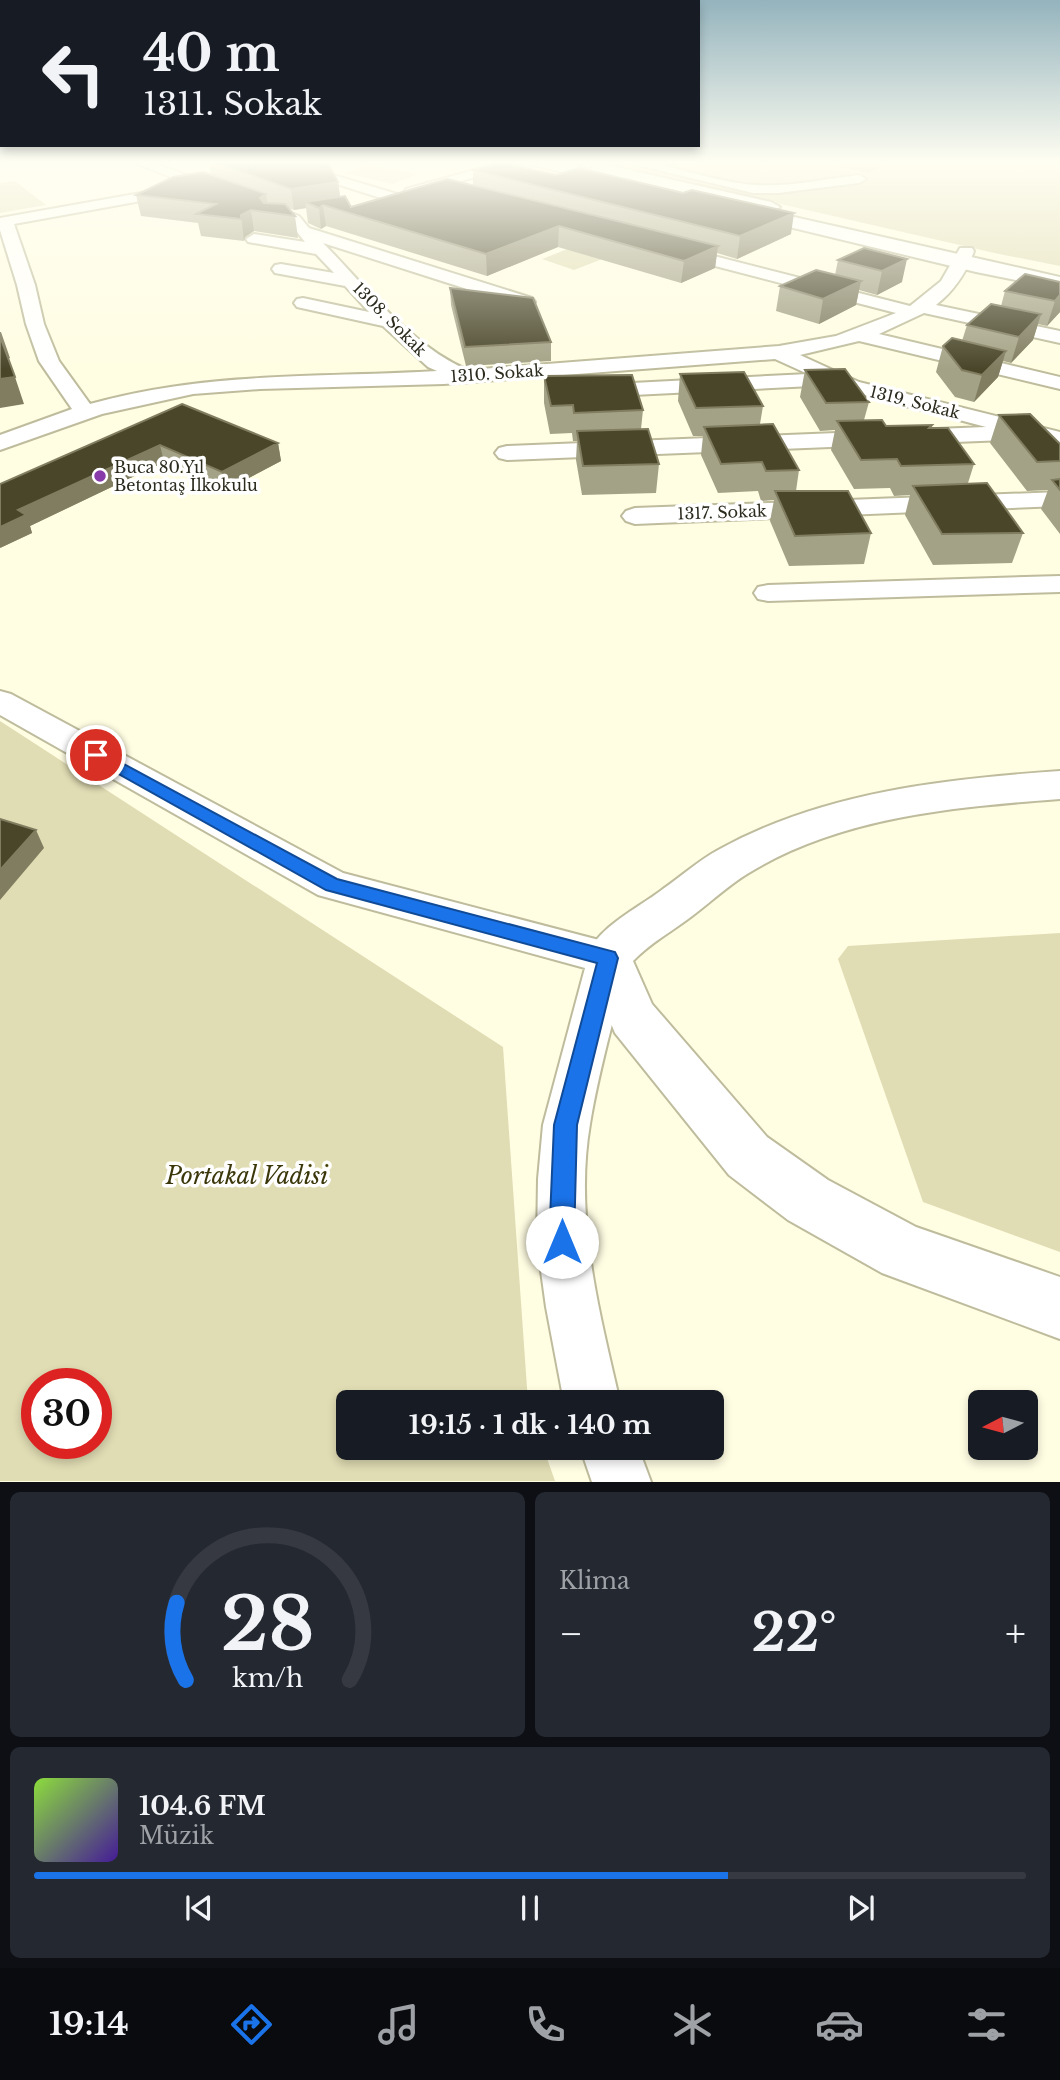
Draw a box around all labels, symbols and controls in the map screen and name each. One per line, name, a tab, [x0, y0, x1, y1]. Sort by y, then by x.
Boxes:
text: 40 m	[143, 23, 280, 84]
icon: left	[28, 28, 119, 119]
text: 1311. Sokak	[143, 84, 322, 124]
street label: 1308. Sokak	[349, 278, 431, 360]
street label: 1310. Sokak	[450, 360, 544, 386]
street label: 1319. Sokak	[868, 381, 962, 423]
place label: Buca 80.Yıl Betontaş İlkokulu	[114, 457, 258, 495]
marker: Buca 80.Yıl Betontaş İlkokulu	[92, 468, 108, 484]
street label: 1317. Sokak	[677, 500, 767, 524]
pin	[66, 725, 126, 785]
icon: arrive	[77, 736, 115, 774]
park label: Portakal Vadisi	[165, 1162, 329, 1190]
position arrow	[525, 1205, 599, 1279]
speed limit sign: 30	[21, 1368, 112, 1459]
north arrow	[968, 1390, 1038, 1460]
map controls	[968, 1390, 1038, 1460]
text: 19:15 · 1 dk · 140 m	[409, 1409, 651, 1441]
text: Klima	[559, 1567, 630, 1595]
text: 28	[221, 1580, 314, 1671]
text: 22°	[752, 1601, 837, 1665]
text: −	[559, 1610, 583, 1657]
text: +	[1005, 1610, 1026, 1657]
text: km/h	[232, 1663, 303, 1694]
text: 104.6 FM	[139, 1790, 266, 1822]
text: Müzik	[139, 1822, 214, 1850]
icon: previous	[180, 1889, 218, 1927]
icon: pause	[511, 1889, 549, 1927]
icon: next	[842, 1889, 880, 1927]
icon: directions	[227, 2000, 276, 2049]
icon: music	[374, 2000, 423, 2049]
icon: phone	[521, 2000, 570, 2049]
icon: climate	[668, 2000, 717, 2049]
icon: car	[815, 2000, 864, 2049]
icon: filters	[962, 2000, 1011, 2049]
text: 19:14	[49, 2004, 129, 2044]

